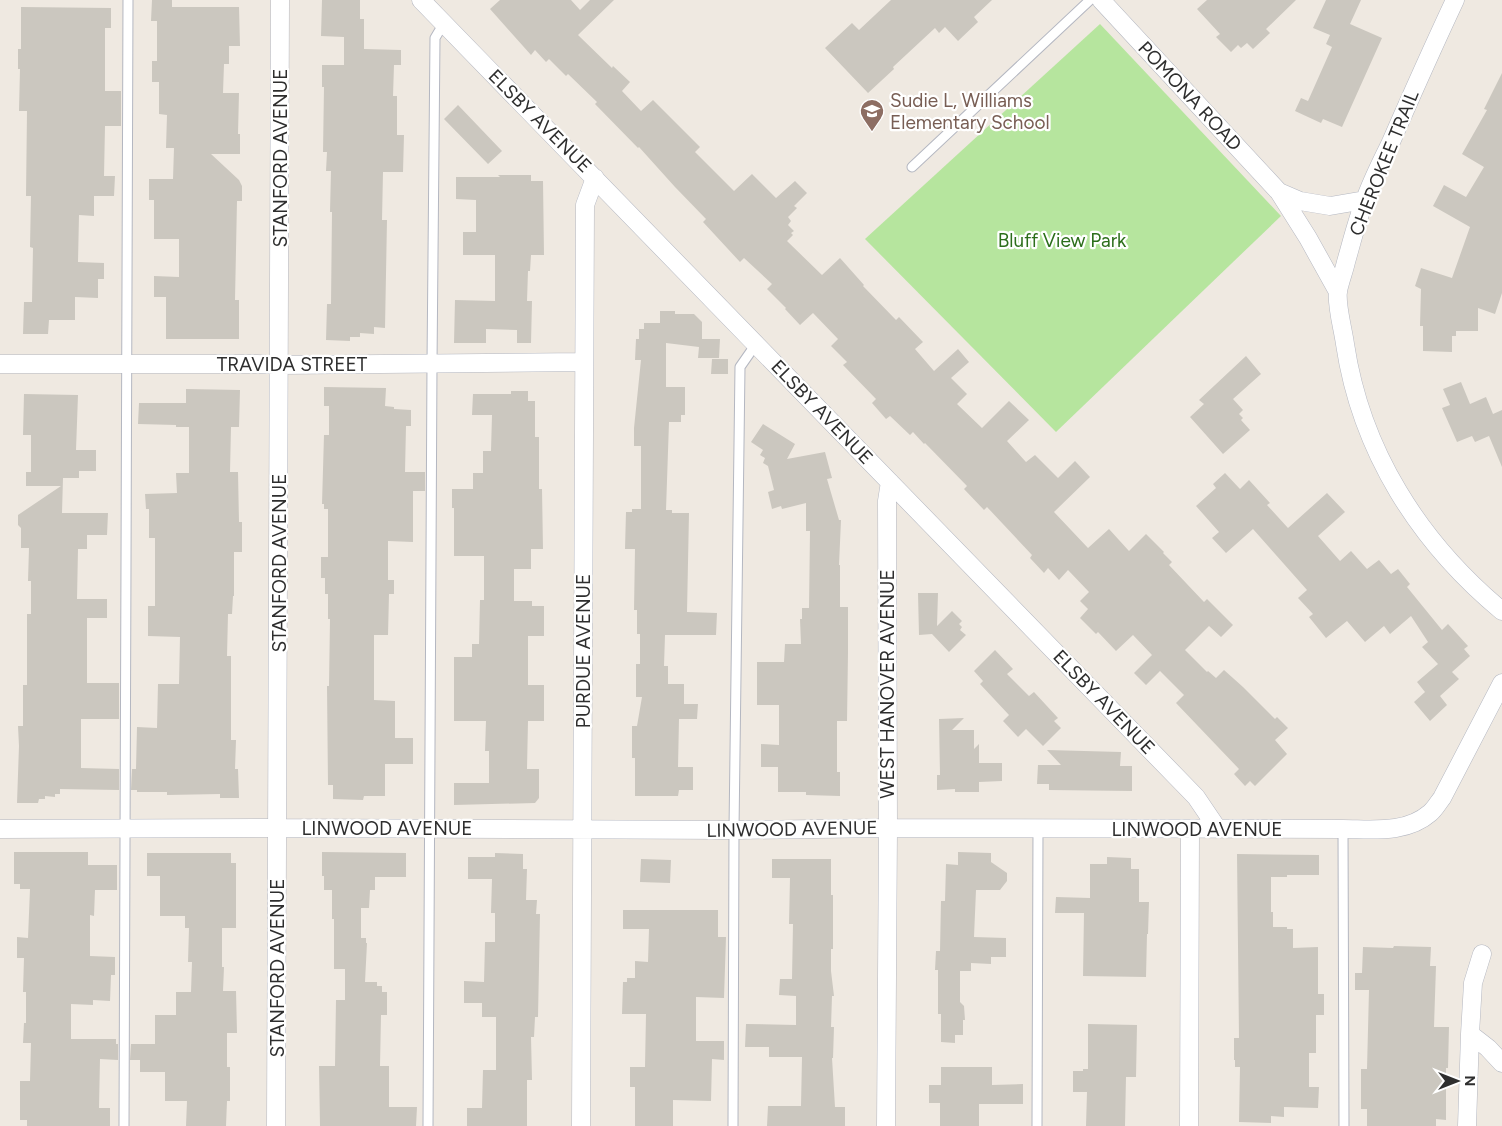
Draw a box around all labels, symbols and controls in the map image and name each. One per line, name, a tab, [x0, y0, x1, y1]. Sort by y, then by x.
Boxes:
street label: POMONA ROAD	[1133, 36, 1247, 156]
street label: ELSBY AVENUE	[484, 65, 596, 177]
street label: STANFORD AVENUE	[269, 69, 292, 248]
street label: CHEROKEE TRAIL	[1344, 87, 1424, 239]
place label: Sudie L, Williams Elementary School	[890, 89, 1050, 134]
school or university icon: Sudie L, Williams Elementary School	[859, 98, 885, 132]
park label: Bluff View Park	[998, 229, 1127, 252]
street label: TRAVIDA STREET	[217, 353, 368, 376]
street label: ELSBY AVENUE	[766, 355, 878, 469]
street label: STANFORD AVENUE	[268, 474, 291, 653]
street label: WEST HANOVER AVENUE	[876, 569, 899, 799]
street label: PURDUE AVENUE	[572, 574, 595, 728]
street label: ELSBY AVENUE	[1048, 645, 1160, 759]
street label: LINWOOD AVENUE	[706, 816, 878, 842]
street label: LINWOOD AVENUE	[301, 817, 473, 840]
street label: LINWOOD AVENUE	[1111, 818, 1283, 841]
street label: STANFORD AVENUE	[266, 879, 289, 1058]
north arrow	[1432, 1056, 1482, 1106]
text: N	[1461, 1076, 1478, 1086]

